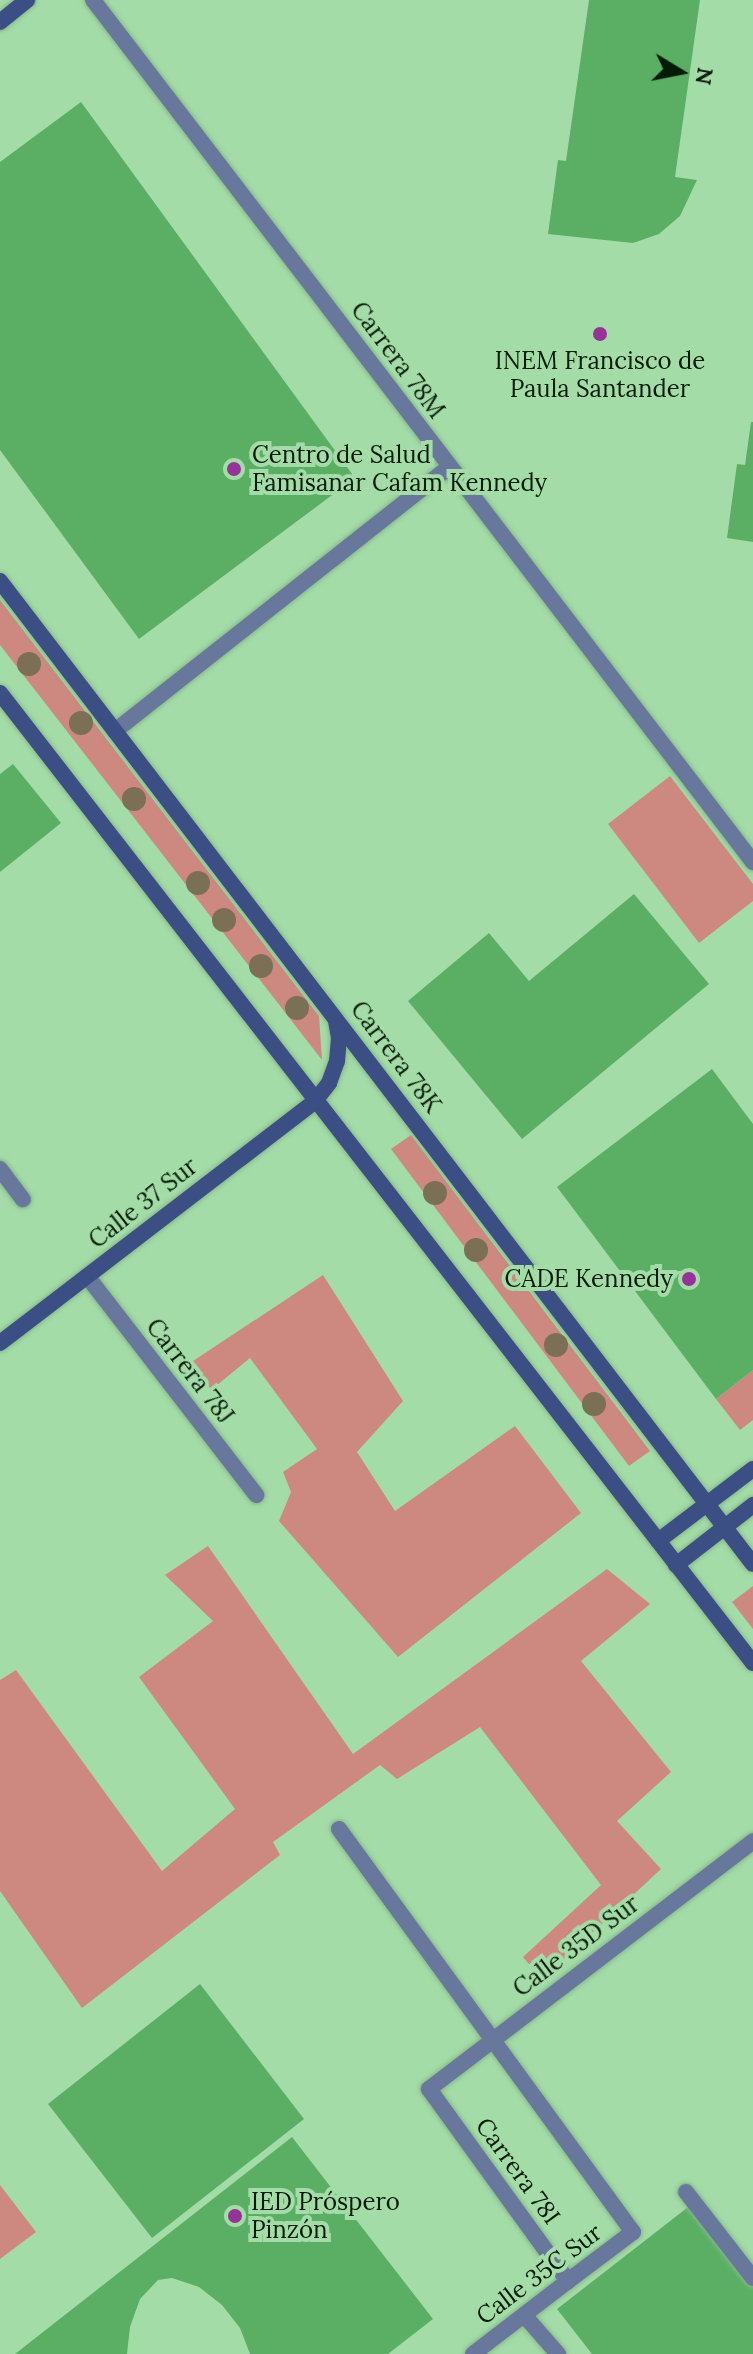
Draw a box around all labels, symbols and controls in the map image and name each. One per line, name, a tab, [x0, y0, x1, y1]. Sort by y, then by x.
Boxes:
north arrow	[641, 32, 721, 112]
text: N	[689, 65, 720, 87]
street label: Carrera 78M	[345, 296, 451, 424]
marker: INEM Francisco de Paula Santander	[591, 325, 609, 343]
place label: INEM Francisco de Paula Santander	[495, 347, 705, 403]
place label: Centro de Salud Famisanar Cafam Kennedy	[252, 441, 547, 497]
marker: Centro de Salud Famisanar Cafam Kennedy	[223, 458, 245, 480]
street label: Carrera 78K	[345, 995, 447, 1119]
street label: Calle 37 Sur	[83, 1152, 203, 1254]
place label: CADE Kennedy	[505, 1265, 673, 1293]
marker: CADE Kennedy	[680, 1270, 698, 1288]
street label: Carrera 78J	[140, 1313, 240, 1429]
street label: Calle 35D Sur	[507, 1889, 645, 2003]
street label: Carrera 78I	[470, 2112, 566, 2230]
place label: IED Próspero Pinzón	[251, 2188, 400, 2244]
marker: IED Próspero Pinzón	[226, 2207, 244, 2225]
street label: Calle 35C Sur	[471, 2218, 607, 2330]

